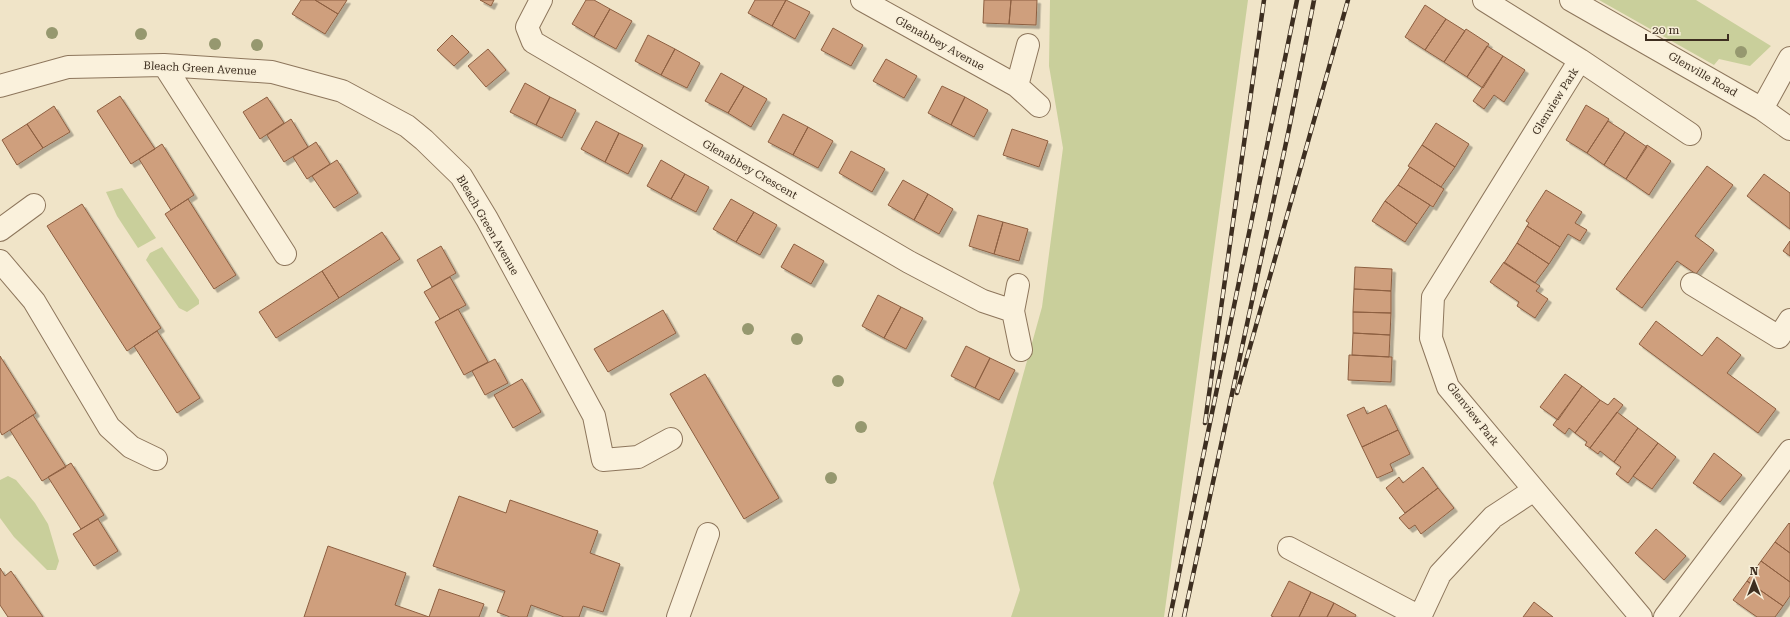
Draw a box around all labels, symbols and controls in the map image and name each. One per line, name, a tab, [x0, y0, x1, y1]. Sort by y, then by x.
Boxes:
street label: Glenabbey Avenue	[893, 14, 987, 73]
scale bar	[1646, 16, 1728, 42]
text: 20 m	[1652, 23, 1679, 37]
street label: Glenville Road	[1666, 49, 1740, 99]
street label: Bleach Green Avenue	[143, 59, 257, 78]
street label: Glenview Park	[1530, 65, 1581, 137]
street label: Glenabbey Crescent	[700, 137, 799, 202]
street label: Bleach Green Avenue	[454, 173, 521, 277]
street label: Glenview Park	[1444, 380, 1501, 449]
north arrow	[1734, 561, 1774, 601]
text: N	[1750, 565, 1759, 578]

